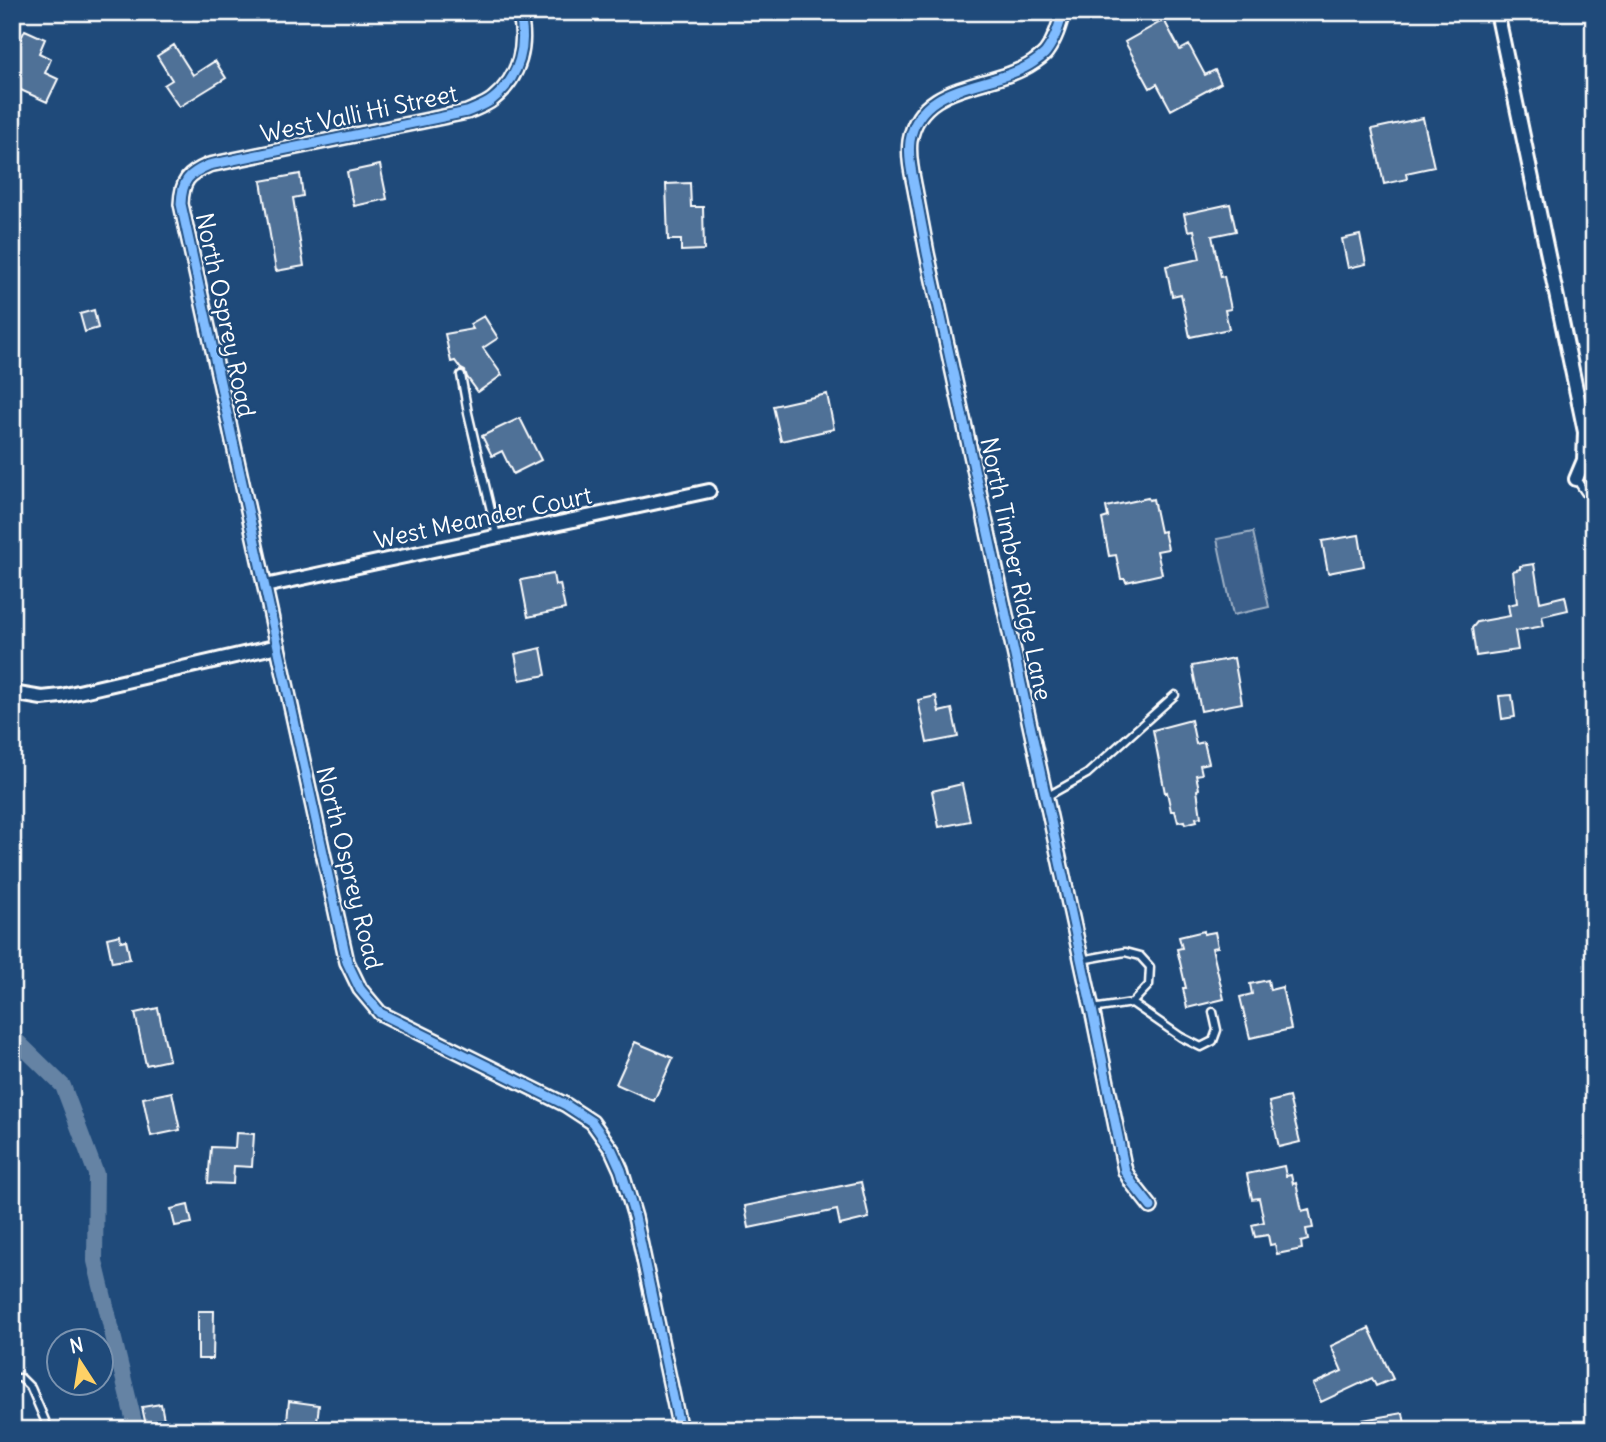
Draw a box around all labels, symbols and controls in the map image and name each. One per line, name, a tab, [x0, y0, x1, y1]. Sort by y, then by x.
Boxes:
street label: West Valli Hi Street	[258, 78, 460, 149]
street label: North Osprey Road	[190, 210, 262, 420]
street label: North Timber Ridge Lane	[974, 435, 1060, 703]
street label: West Meander Court	[371, 479, 594, 555]
street label: North Osprey Road	[310, 763, 390, 972]
north arrow	[46, 1326, 116, 1396]
text: N	[68, 1332, 85, 1358]

